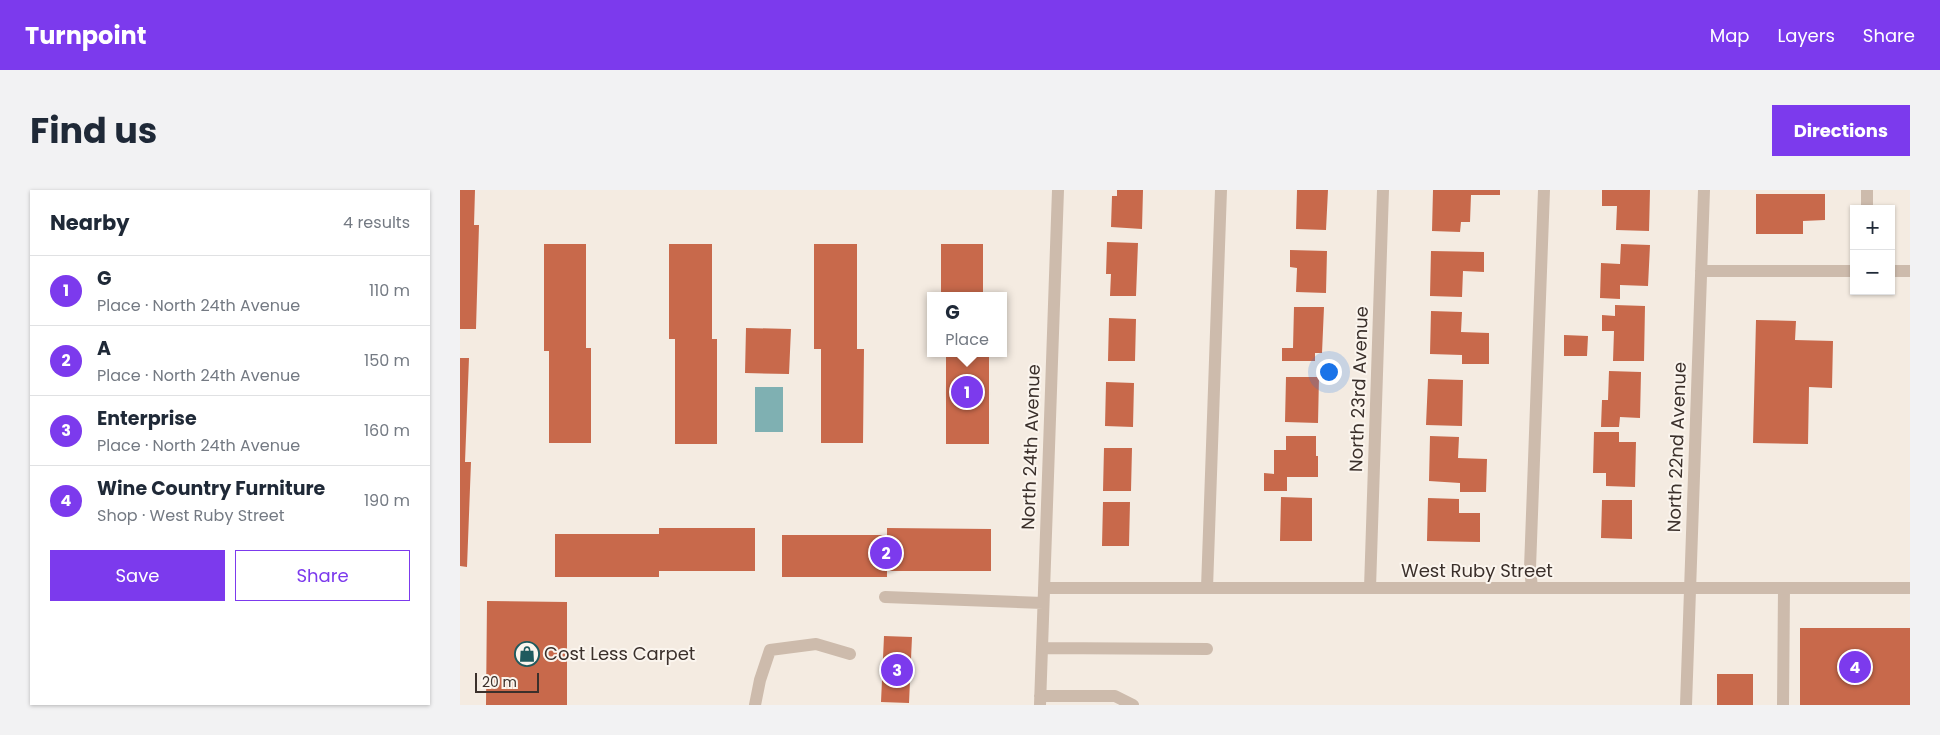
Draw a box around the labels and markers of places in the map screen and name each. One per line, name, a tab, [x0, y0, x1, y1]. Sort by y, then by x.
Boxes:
pin: 1	[951, 373, 983, 411]
pin: 2	[870, 534, 902, 572]
shop icon: Cost Less Carpet	[514, 641, 540, 667]
place label: Cost Less Carpet	[544, 641, 695, 666]
pin: 4	[1839, 648, 1871, 686]
pin: 3	[881, 651, 913, 689]

